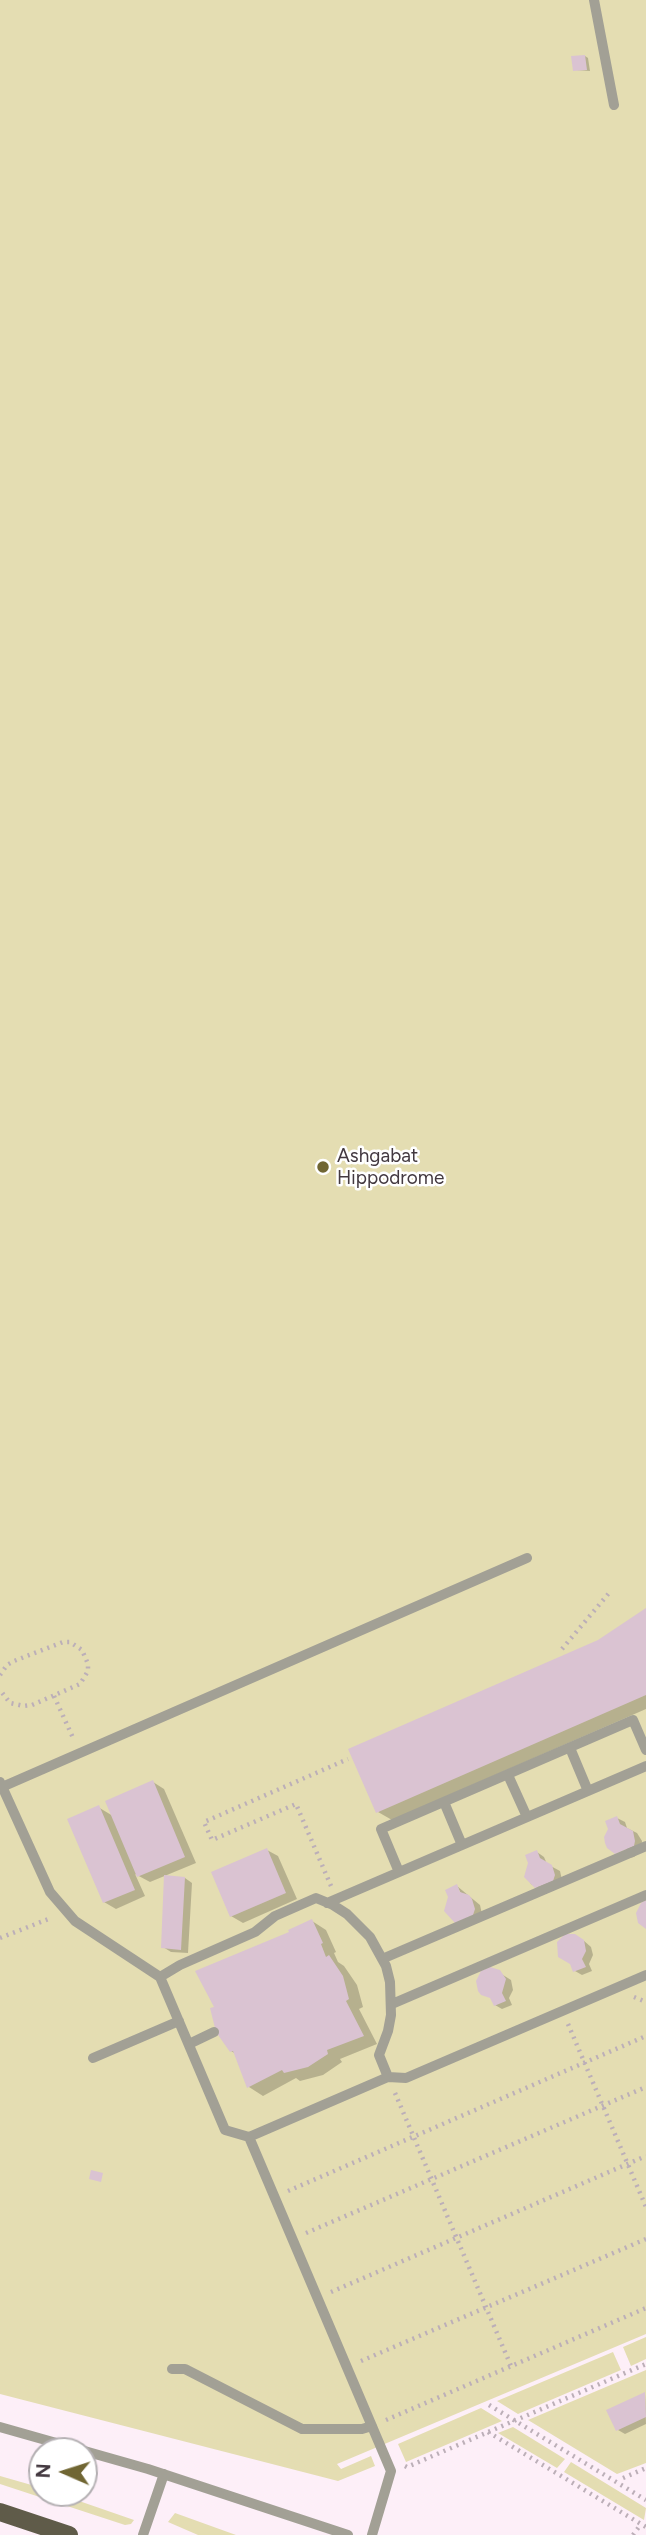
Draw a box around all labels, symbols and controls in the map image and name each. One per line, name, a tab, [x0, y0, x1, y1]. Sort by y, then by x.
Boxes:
place label: Ashgabat Hippodrome	[337, 1145, 444, 1189]
marker: Ashgabat Hippodrome	[315, 1159, 331, 1175]
north arrow	[28, 2437, 98, 2507]
text: N	[32, 2463, 55, 2479]

